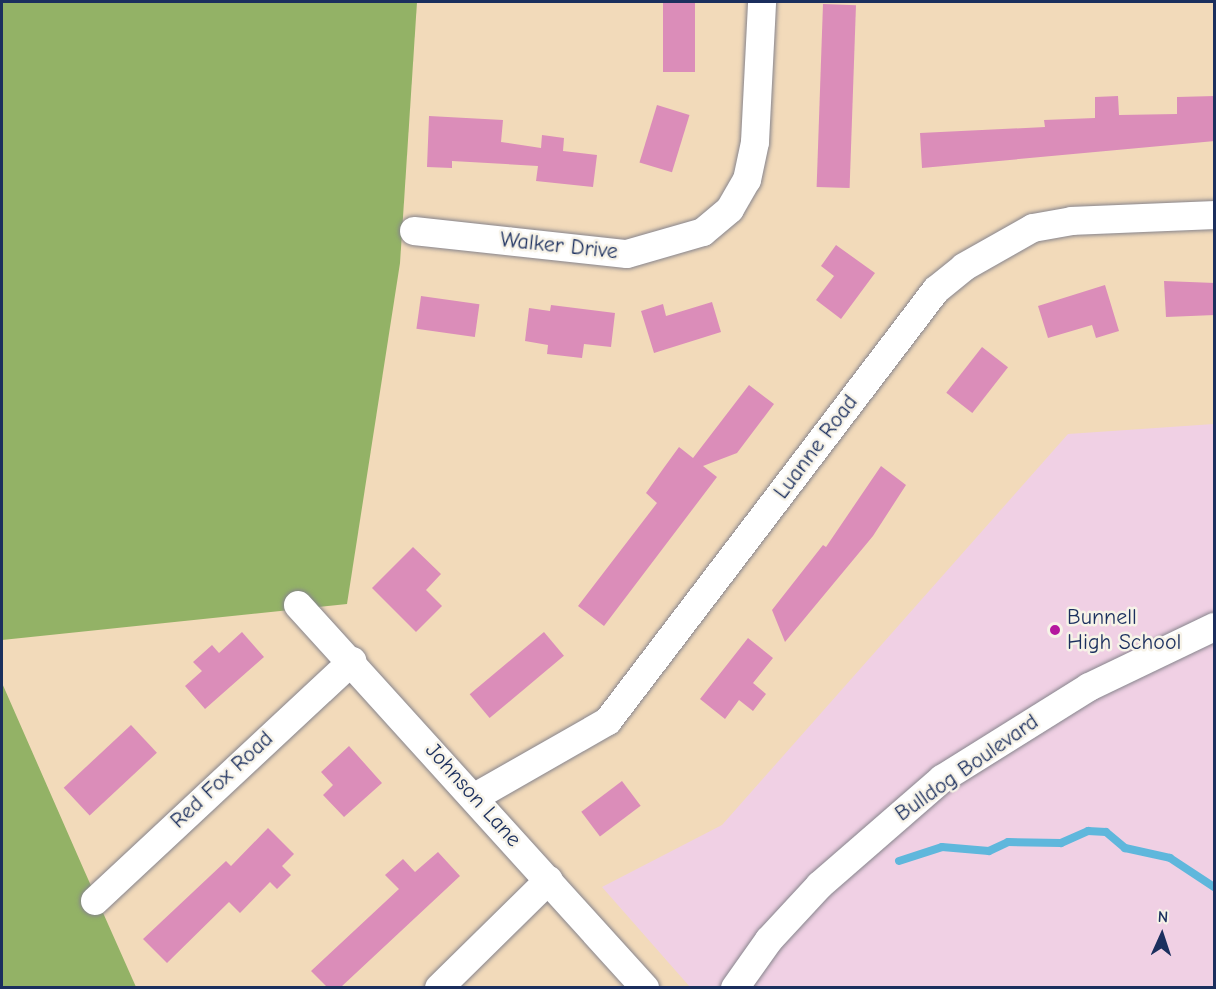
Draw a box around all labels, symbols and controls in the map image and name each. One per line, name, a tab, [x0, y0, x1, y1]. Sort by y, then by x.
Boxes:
street label: Walker Drive	[499, 227, 619, 265]
street label: Luanne Road	[768, 390, 864, 504]
place label: Bunnell High School	[1067, 604, 1181, 656]
marker: Bunnell High School	[1048, 623, 1062, 637]
street label: Bulldog Boulevard	[890, 709, 1044, 827]
street label: Red Fox Road	[165, 726, 279, 834]
street label: Johnson Lane	[419, 737, 527, 853]
north arrow	[1132, 905, 1192, 965]
text: N	[1157, 908, 1169, 926]

